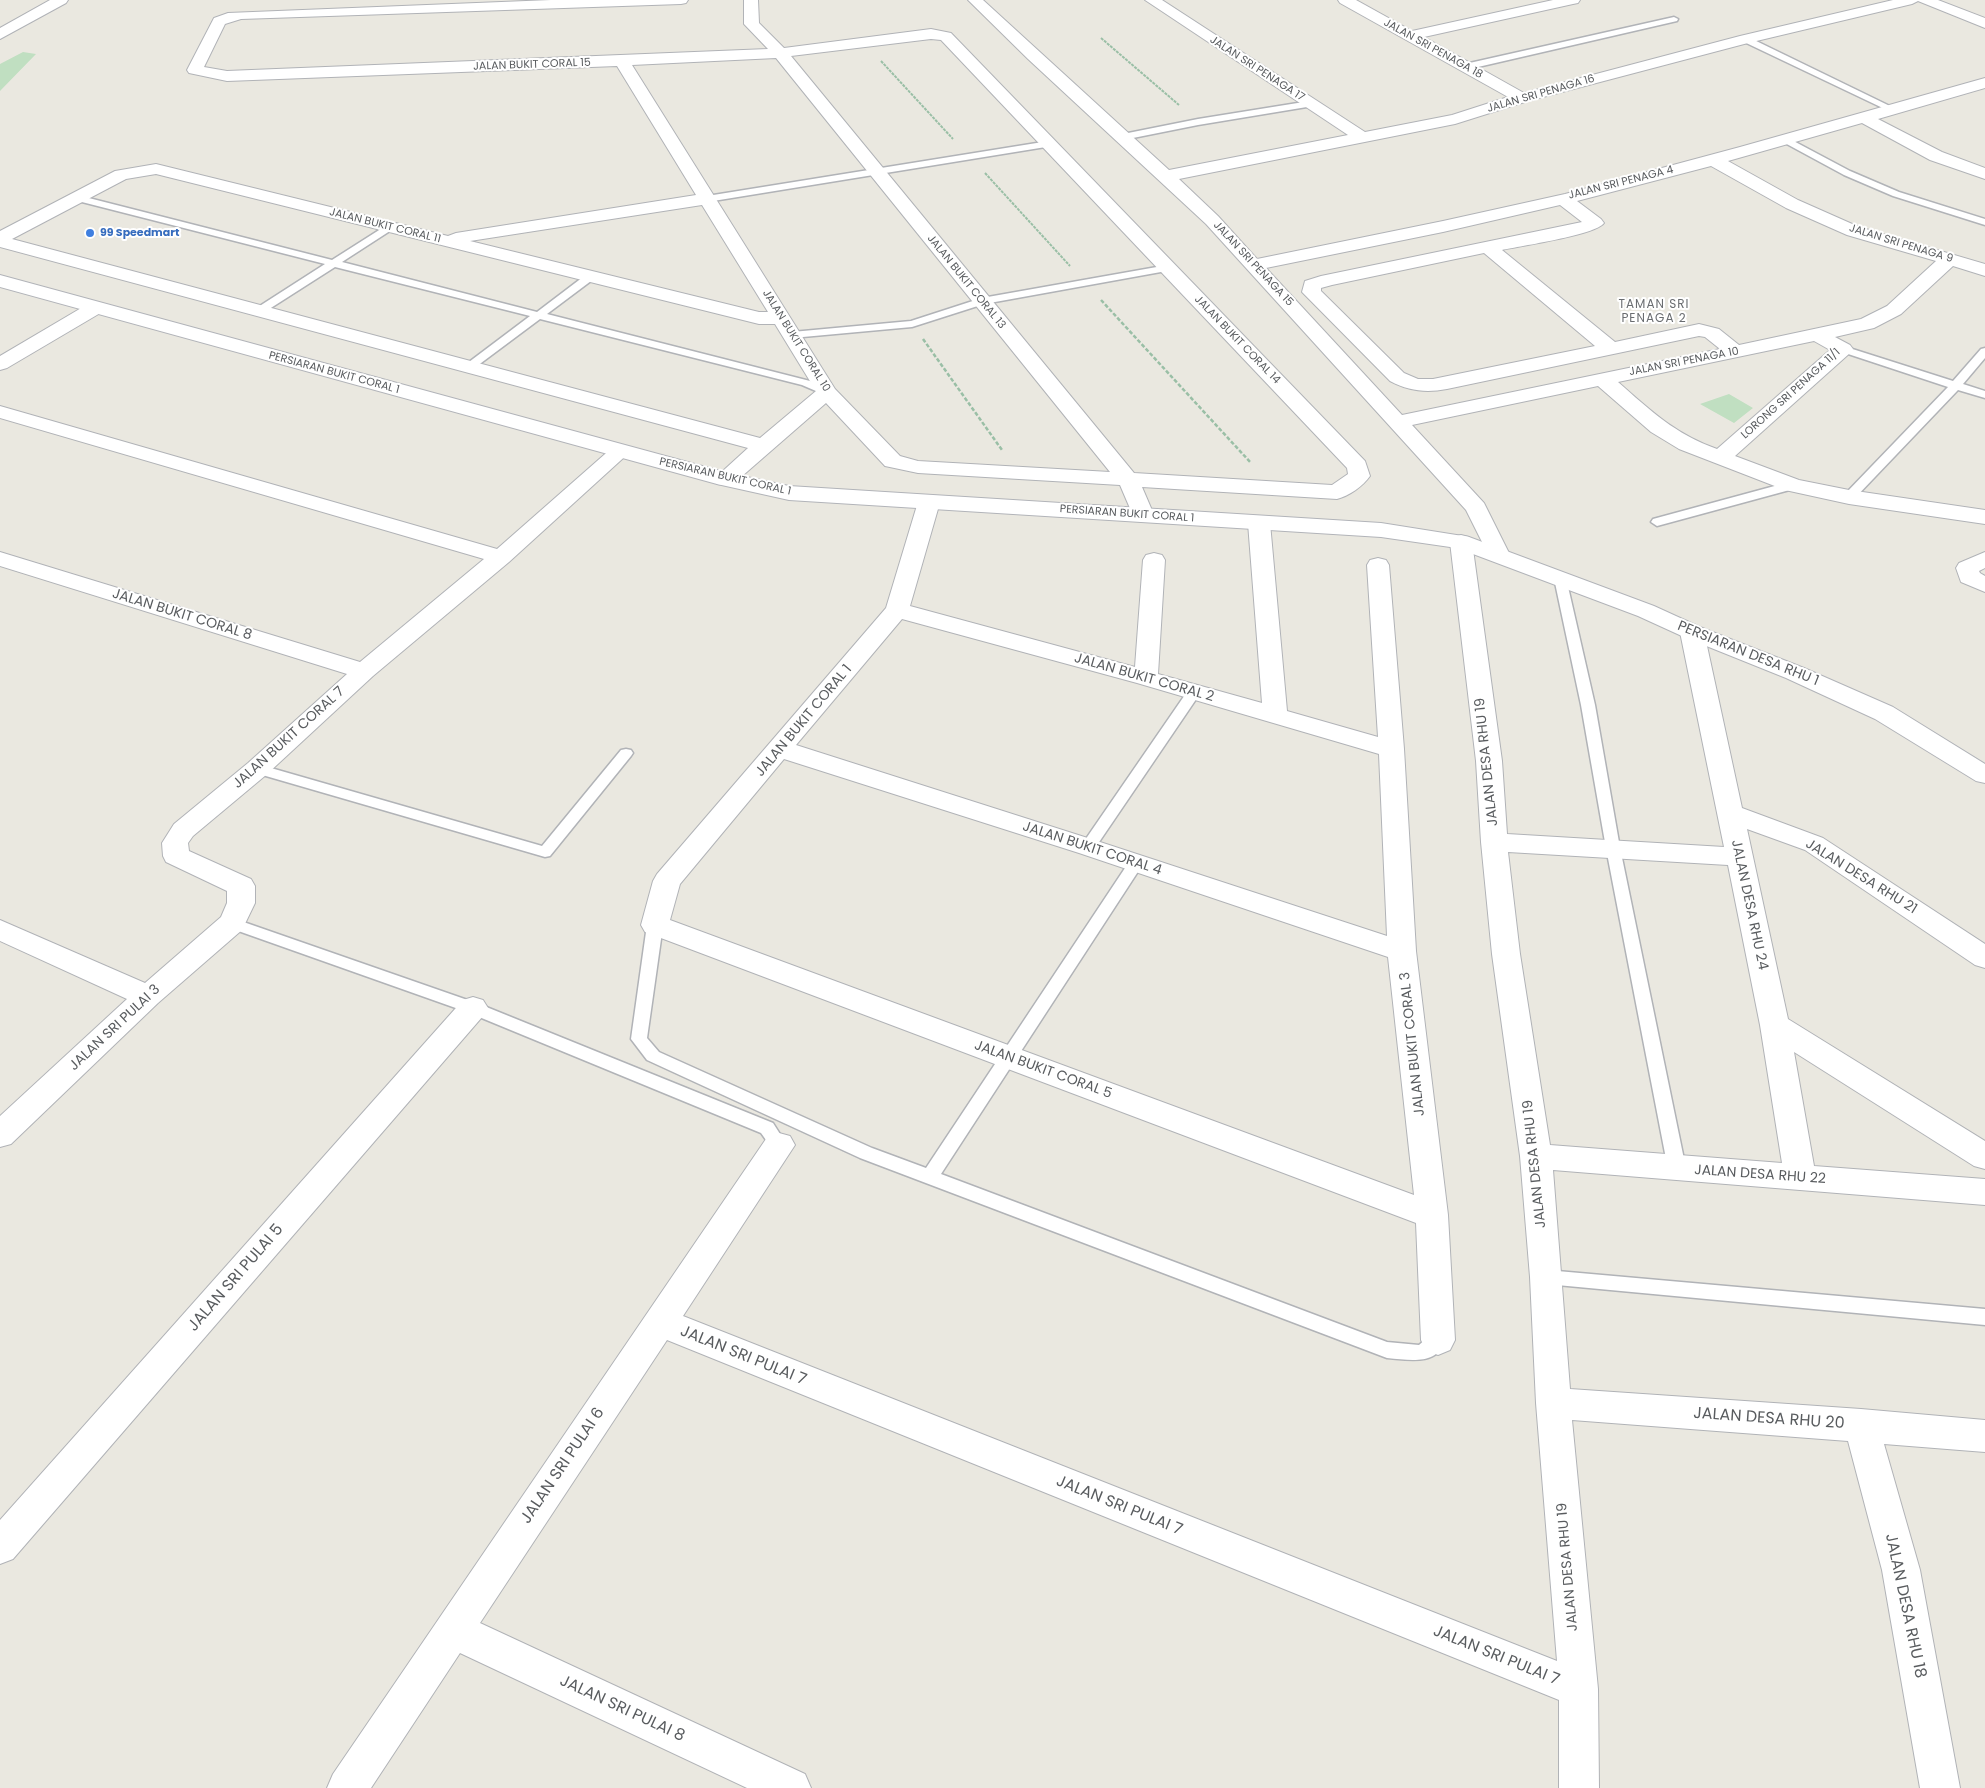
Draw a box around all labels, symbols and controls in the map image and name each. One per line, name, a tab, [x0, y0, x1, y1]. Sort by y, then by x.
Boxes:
street label: JALAN SRI PENAGA 18	[1381, 16, 1485, 82]
street label: JALAN SRI PENAGA 17	[1207, 33, 1307, 105]
street label: JALAN BUKIT CORAL 15	[473, 56, 591, 74]
street label: JALAN SRI PENAGA 16	[1486, 72, 1596, 116]
street label: JALAN SRI PENAGA 4	[1567, 164, 1675, 202]
street label: JALAN BUKIT CORAL 11	[328, 206, 442, 246]
street label: JALAN SRI PENAGA 15	[1210, 219, 1296, 309]
street label: JALAN SRI PENAGA 9	[1847, 222, 1955, 266]
place label: 99 Speedmart	[100, 226, 179, 240]
marker: 99 Speedmart	[84, 227, 96, 239]
street label: JALAN BUKIT CORAL 13	[924, 232, 1008, 332]
street label: JALAN BUKIT CORAL 10	[759, 288, 833, 394]
street label: JALAN BUKIT CORAL 14	[1191, 293, 1283, 387]
district label: TAMAN SRI PENAGA 2	[1617, 298, 1691, 326]
street label: JALAN SRI PENAGA 10	[1628, 345, 1740, 379]
street label: LORONG SRI PENAGA 11/1	[1739, 346, 1843, 442]
street label: PERSIARAN BUKIT CORAL 1	[267, 349, 401, 397]
street label: PERSIARAN BUKIT CORAL 1	[658, 455, 792, 499]
street label: PERSIARAN BUKIT CORAL 1	[1059, 503, 1195, 525]
street label: JALAN BUKIT CORAL 8	[110, 586, 254, 644]
street label: PERSIARAN DESA RHU 1	[1675, 618, 1821, 690]
street label: JALAN BUKIT CORAL 2	[1072, 650, 1216, 706]
street label: JALAN BUKIT CORAL 1	[752, 662, 856, 780]
street label: JALAN BUKIT CORAL 7	[230, 683, 348, 793]
street label: JALAN DESA RHU 19	[1472, 697, 1502, 827]
street label: JALAN BUKIT CORAL 4	[1020, 819, 1164, 879]
street label: JALAN DESA RHU 21	[1802, 836, 1920, 918]
street label: JALAN DESA RHU 24	[1727, 838, 1771, 972]
street label: JALAN BUKIT CORAL 3	[1397, 971, 1429, 1117]
street label: JALAN SRI PULAI 3	[66, 982, 164, 1074]
street label: JALAN BUKIT CORAL 5	[972, 1037, 1114, 1103]
street label: JALAN DESA RHU 19	[1520, 1099, 1550, 1229]
street label: JALAN DESA RHU 22	[1694, 1162, 1826, 1188]
street label: JALAN SRI PULAI 5	[184, 1220, 288, 1336]
street label: JALAN SRI PULAI 7	[677, 1322, 809, 1390]
street label: JALAN SRI PULAI 6	[517, 1404, 609, 1528]
street label: JALAN DESA RHU 20	[1693, 1404, 1845, 1434]
street label: JALAN SRI PULAI 7	[1053, 1472, 1185, 1540]
street label: JALAN DESA RHU 19	[1554, 1502, 1582, 1632]
street label: JALAN DESA RHU 18	[1880, 1532, 1930, 1680]
street label: JALAN SRI PULAI 7	[1430, 1622, 1562, 1690]
street label: JALAN SRI PULAI 8	[556, 1672, 688, 1746]

